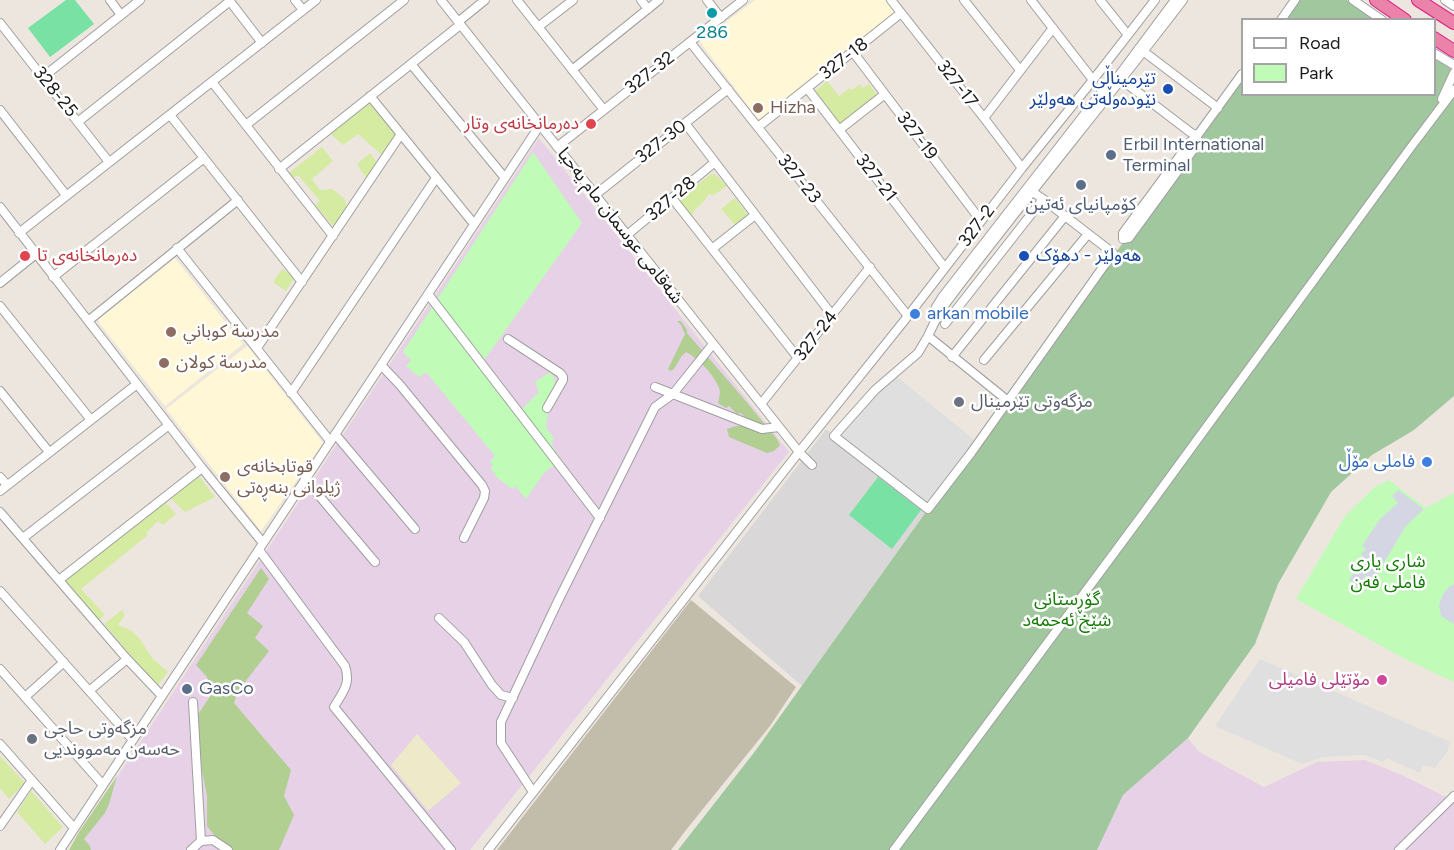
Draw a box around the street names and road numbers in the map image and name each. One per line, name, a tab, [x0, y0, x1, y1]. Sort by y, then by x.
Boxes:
street label: 327-18	[815, 33, 873, 85]
street label: 327-32	[621, 47, 679, 99]
street label: 327-17	[932, 56, 982, 112]
street label: 328-25	[28, 62, 82, 122]
street label: 327-19	[892, 108, 942, 164]
street label: 327-30	[631, 116, 691, 168]
street label: شەقامی عوسمان مام یەحیا	[552, 144, 688, 308]
street label: 327-23	[773, 150, 825, 208]
street label: 327-21	[851, 150, 901, 206]
street label: 327-28	[642, 172, 700, 226]
street label: 327-2	[954, 201, 1000, 251]
street label: 327-24	[790, 306, 842, 366]

